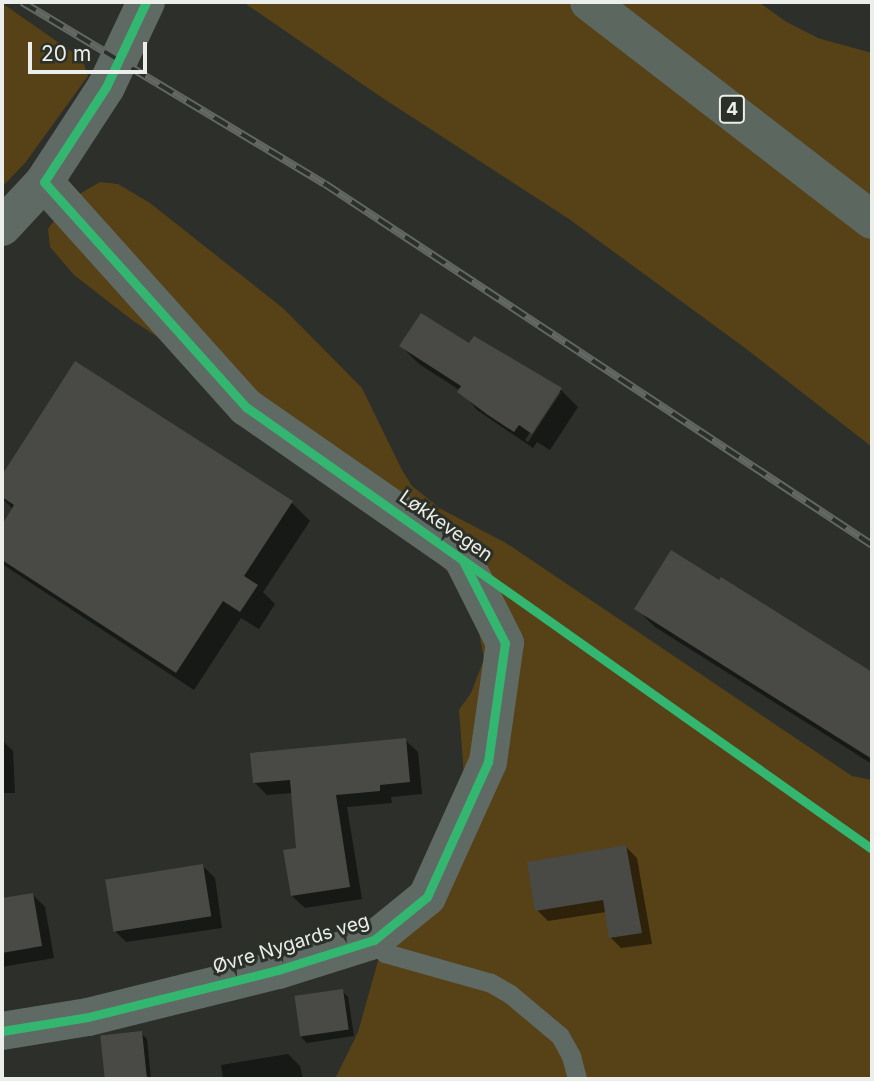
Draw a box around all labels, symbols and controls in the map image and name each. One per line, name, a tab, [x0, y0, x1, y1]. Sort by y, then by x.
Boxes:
scale bar	[32, 28, 150, 72]
text: 20 m	[41, 41, 91, 66]
road number: 4	[718, 94, 746, 124]
street label: Løkkevegen	[395, 486, 497, 566]
street label: Øvre Nygards veg	[210, 909, 372, 979]

